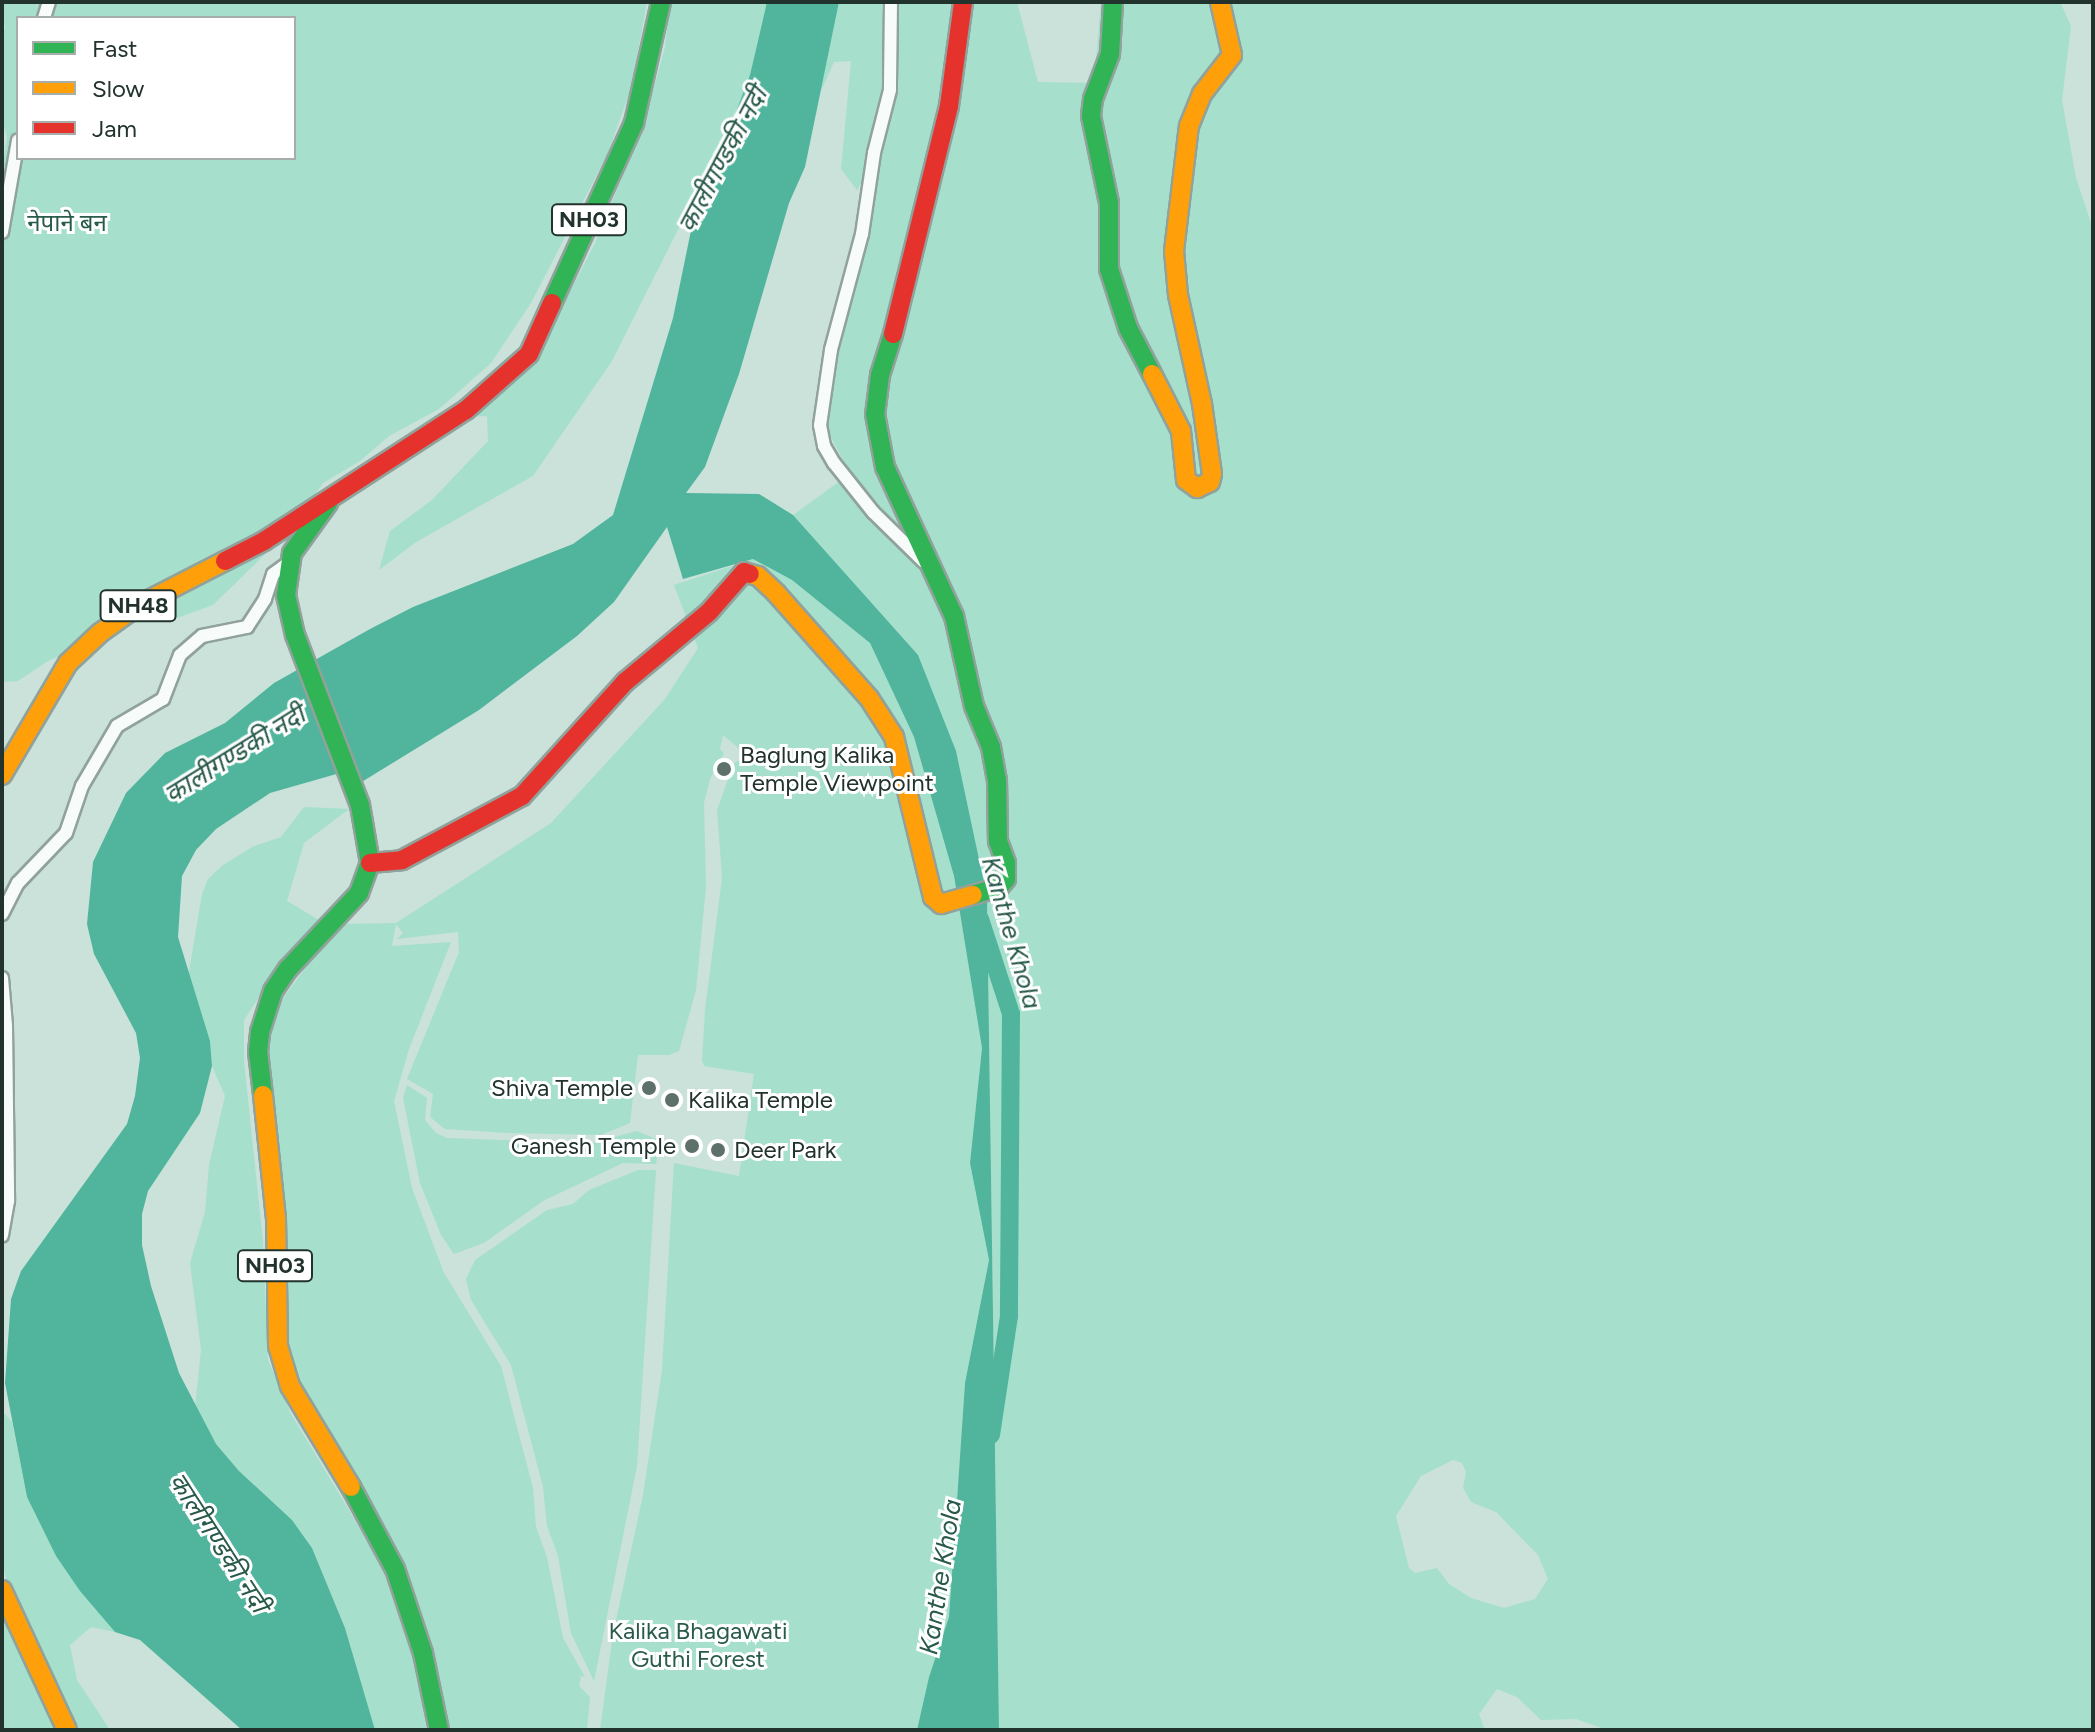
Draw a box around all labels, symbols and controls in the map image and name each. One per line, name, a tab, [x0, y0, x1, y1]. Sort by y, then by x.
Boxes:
legend	[16, 16, 296, 160]
text: Fast	[92, 34, 137, 63]
text: Slow	[92, 74, 144, 103]
water label: कालीगण्डकी नदी	[672, 82, 774, 238]
text: Jam	[92, 114, 137, 143]
road number: NH03	[551, 202, 627, 238]
park label: नेपाने बन	[27, 209, 107, 237]
road number: NH48	[98, 588, 178, 624]
water label: कालीगण्डकी नदी	[159, 699, 311, 811]
place label: Baglung Kalika Temple Viewpoint	[740, 741, 934, 797]
marker: Baglung Kalika Temple Viewpoint	[715, 760, 733, 778]
water label: Kanthe Khola	[974, 853, 1048, 1013]
place label: Shiva Temple	[491, 1074, 633, 1102]
marker: Shiva Temple	[640, 1079, 658, 1097]
place label: Kalika Temple	[688, 1086, 833, 1114]
marker: Kalika Temple	[663, 1091, 681, 1109]
place label: Ganesh Temple	[511, 1132, 676, 1160]
place label: Deer Park	[734, 1136, 836, 1164]
marker: Ganesh Temple	[683, 1137, 701, 1155]
marker: Deer Park	[709, 1141, 727, 1159]
road number: NH03	[237, 1248, 313, 1284]
water label: कालीगण्डकी नदी	[161, 1467, 275, 1619]
water label: Kanthe Khola	[913, 1497, 969, 1657]
park label: Kalika Bhagawati Guthi Forest	[609, 1617, 787, 1673]

